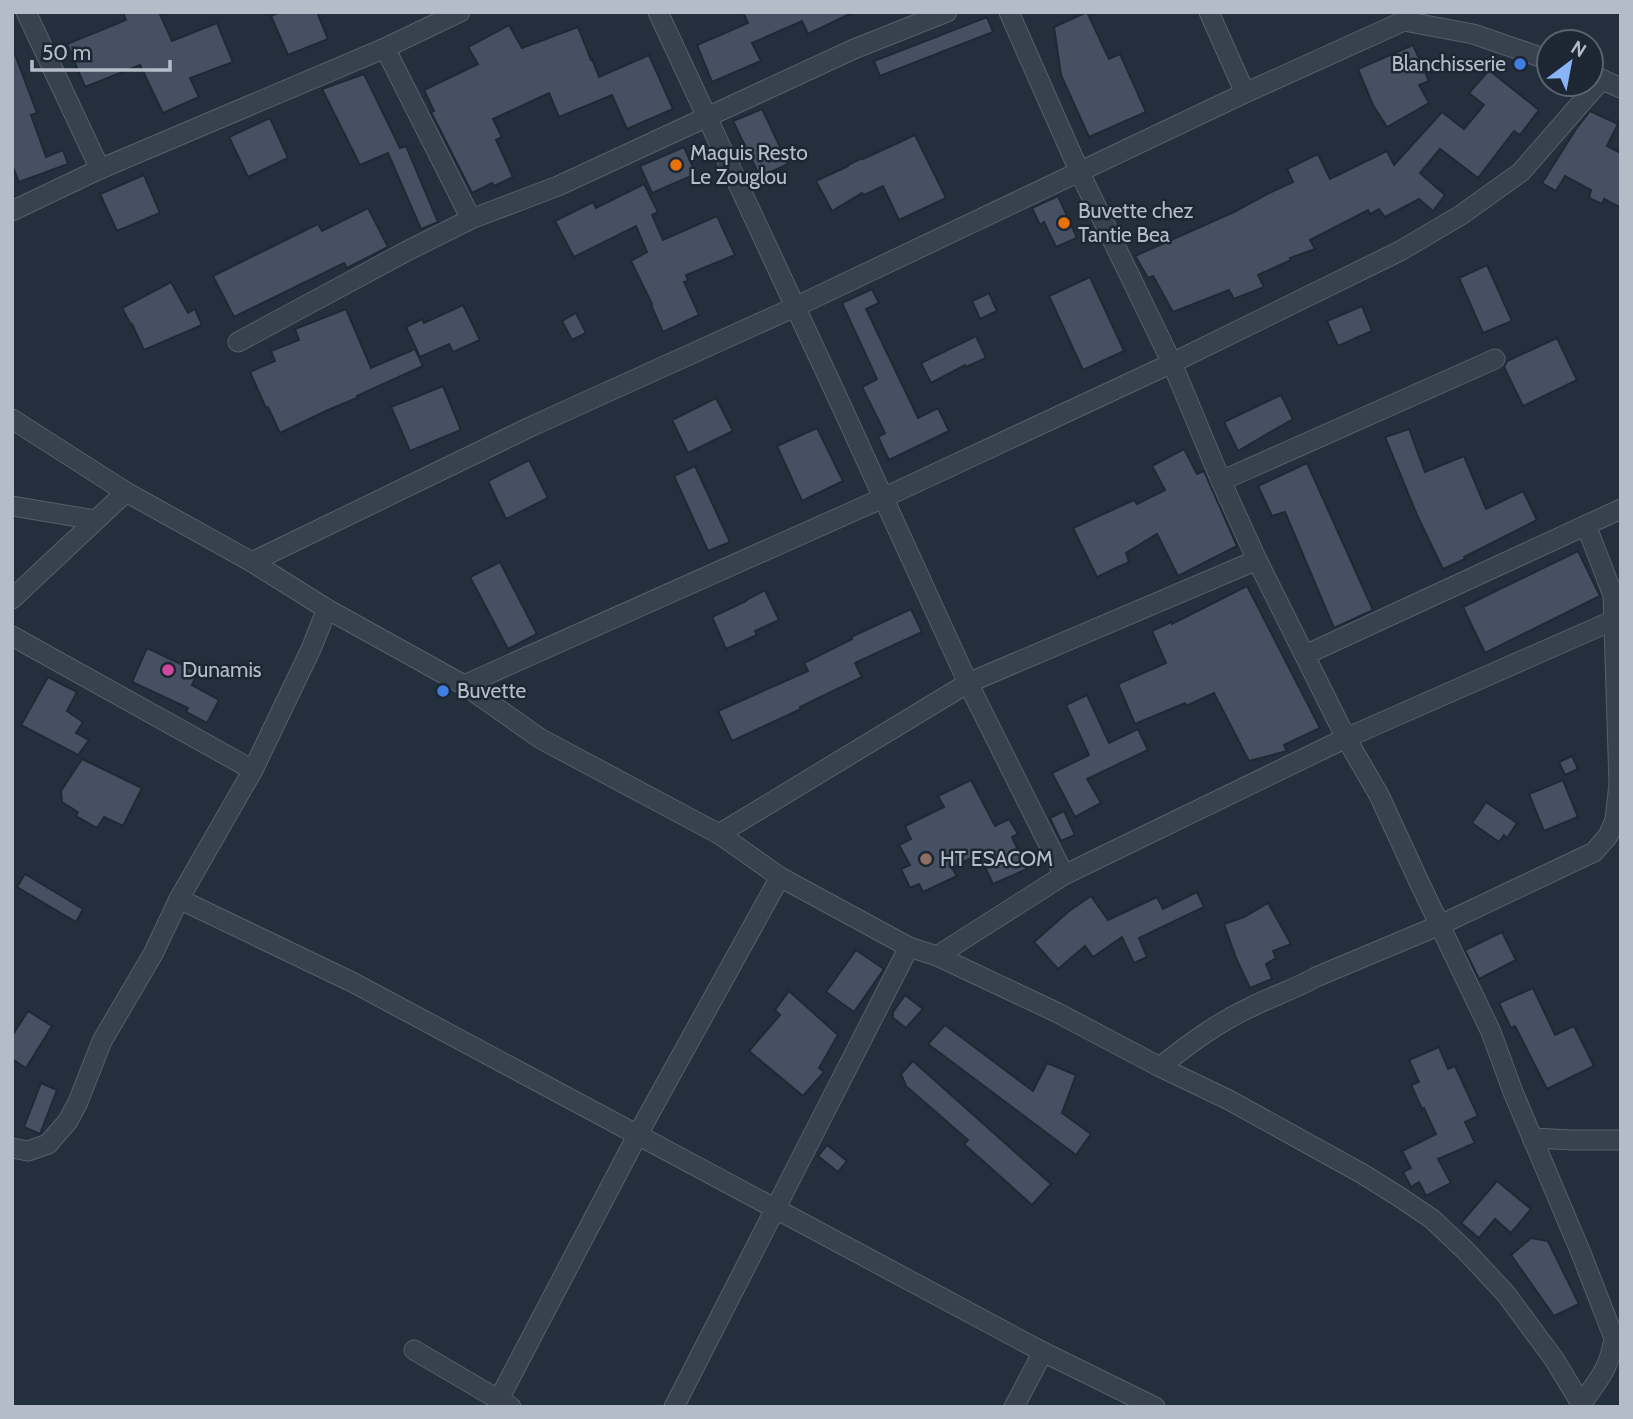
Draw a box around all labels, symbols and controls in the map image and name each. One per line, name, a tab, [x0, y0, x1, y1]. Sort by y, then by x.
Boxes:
scale bar	[32, 28, 170, 72]
north arrow	[1535, 28, 1605, 98]
text: N	[1567, 36, 1591, 62]
text: 50 m	[42, 40, 91, 65]
place label: Blanchisserie	[1391, 51, 1506, 76]
marker: Blanchisserie	[1512, 56, 1528, 72]
place label: Maquis Resto Le Zouglou	[690, 140, 808, 189]
marker: Maquis Resto Le Zouglou	[668, 157, 684, 173]
place label: Buvette chez Tantie Bea	[1078, 198, 1194, 247]
marker: Buvette chez Tantie Bea	[1056, 215, 1072, 231]
place label: Dunamis	[182, 657, 262, 682]
marker: Dunamis	[160, 662, 176, 678]
place label: Buvette	[457, 678, 526, 703]
marker: Buvette	[435, 683, 451, 699]
place label: HT ESACOM	[940, 846, 1053, 871]
marker: HT ESACOM	[918, 851, 934, 867]

